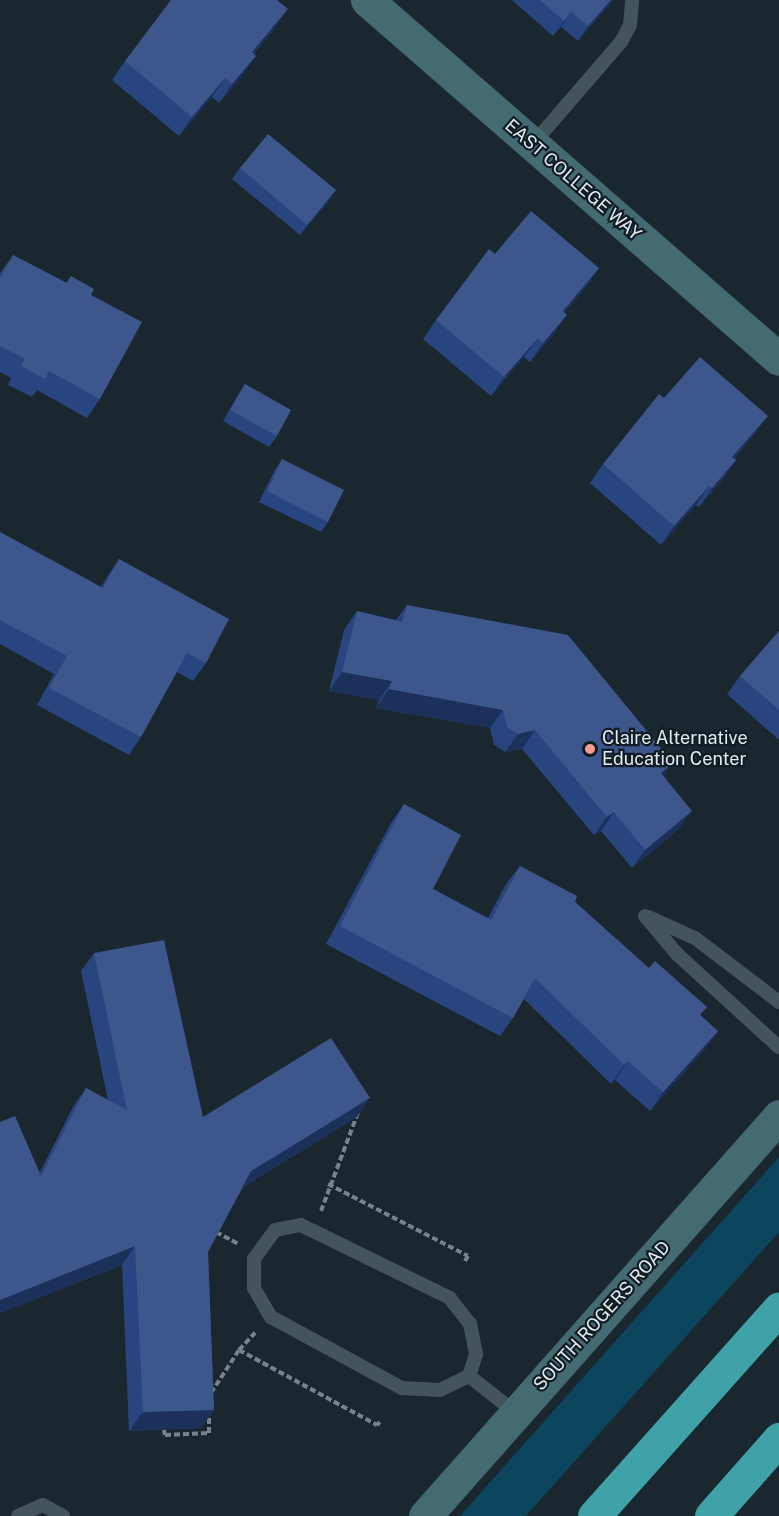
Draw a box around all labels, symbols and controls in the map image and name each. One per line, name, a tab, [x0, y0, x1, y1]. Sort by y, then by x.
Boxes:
street label: EAST COLLEGE WAY	[500, 115, 646, 245]
place label: Claire Alternative Education Center	[602, 728, 748, 771]
marker: Claire Alternative Education Center	[583, 742, 597, 756]
street label: SOUTH ROGERS ROAD	[529, 1237, 675, 1395]

